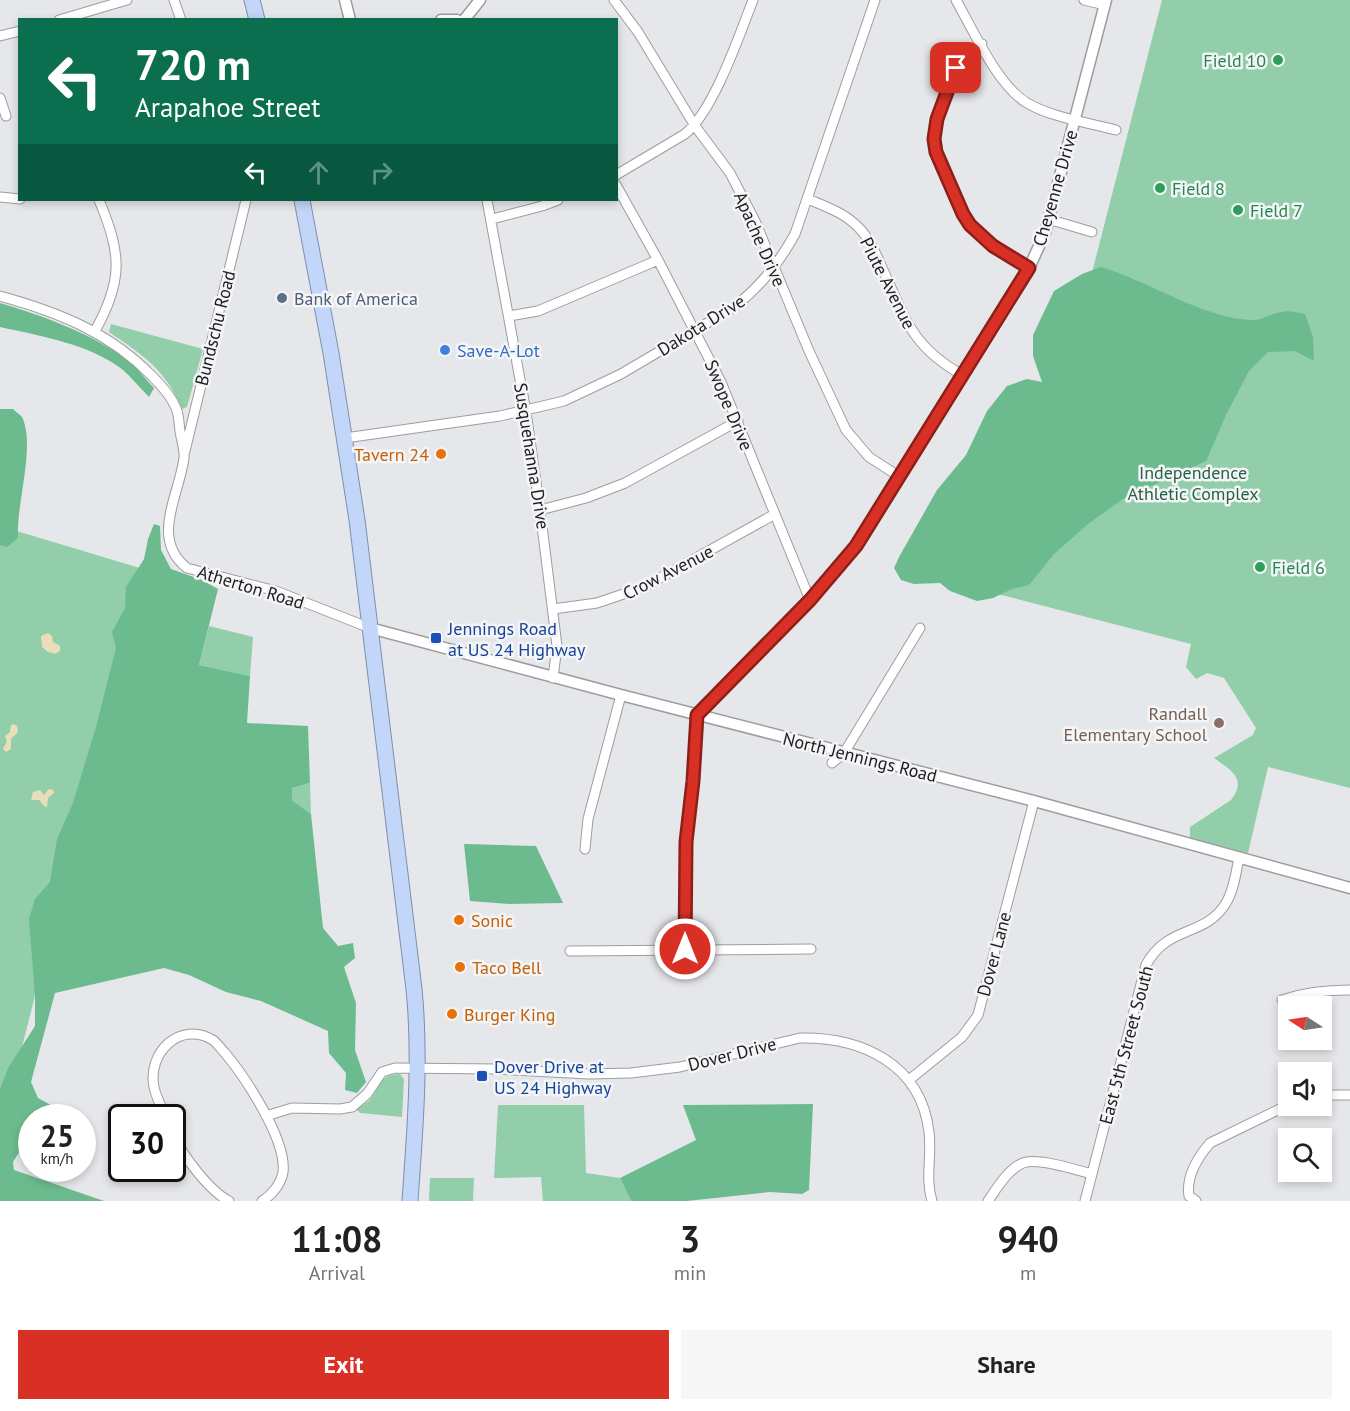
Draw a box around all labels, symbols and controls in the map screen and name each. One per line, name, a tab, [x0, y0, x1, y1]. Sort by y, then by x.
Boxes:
text: 720 m	[135, 37, 251, 92]
icon: left	[36, 42, 114, 120]
pin	[930, 42, 981, 93]
place label: Field 10	[1203, 49, 1266, 72]
icon: arrive	[939, 51, 972, 84]
marker: Field 10	[1271, 53, 1285, 67]
text: Arapahoe Street	[135, 90, 321, 124]
street label: Cheyenne Drive	[1027, 127, 1083, 249]
icon: left	[239, 156, 272, 189]
icon: ahead	[302, 156, 335, 189]
icon: right	[365, 156, 398, 189]
place label: Field 8	[1172, 177, 1225, 200]
marker: Field 8	[1153, 181, 1167, 195]
street label: Apache Drive	[729, 188, 791, 290]
place label: Field 7	[1250, 199, 1303, 222]
marker: Field 7	[1231, 203, 1245, 217]
street label: Piute Avenue	[855, 233, 921, 333]
street label: Bundschu Road	[190, 268, 240, 388]
place label: Bank of America	[294, 287, 418, 310]
street label: Dakota Drive	[653, 289, 749, 361]
marker: Bank of America	[275, 291, 289, 305]
place label: Save-A-Lot	[457, 339, 540, 362]
marker: Save-A-Lot	[438, 343, 452, 357]
street label: Swope Drive	[700, 356, 758, 454]
street label: Susquehanna Drive	[509, 381, 555, 531]
place label: Tavern 24	[354, 443, 429, 466]
marker: Tavern 24	[434, 447, 448, 461]
park label: Independence Athletic Complex	[1128, 461, 1258, 505]
street label: Crow Avenue	[619, 539, 717, 605]
place label: Field 6	[1272, 556, 1325, 579]
street label: Atherton Road	[195, 560, 307, 614]
marker: Field 6	[1253, 560, 1267, 574]
place label: Jennings Road at US 24 Highway	[447, 617, 586, 661]
marker: Jennings Road at US 24 Highway	[429, 631, 443, 645]
place label: Randall Elementary School	[1064, 702, 1208, 746]
marker: Randall Elementary School	[1212, 716, 1226, 730]
street label: North Jennings Road	[781, 727, 939, 787]
place label: Sonic	[471, 909, 513, 932]
street label: Dover Lane	[972, 909, 1016, 999]
marker: Sonic	[452, 913, 466, 927]
position arrow	[653, 917, 717, 981]
place label: Taco Bell	[472, 956, 542, 979]
marker: Taco Bell	[453, 960, 467, 974]
street label: East 5th Street South	[1094, 963, 1158, 1127]
north arrow	[1278, 996, 1332, 1050]
map controls	[1278, 996, 1332, 1182]
place label: Burger King	[464, 1003, 555, 1026]
marker: Burger King	[445, 1007, 459, 1021]
street label: Dover Drive	[686, 1032, 778, 1076]
place label: Dover Drive at US 24 Highway	[494, 1055, 612, 1099]
button: sound	[1278, 1062, 1332, 1116]
marker: Dover Drive at US 24 Highway	[475, 1069, 489, 1083]
speed limit sign: 30	[108, 1104, 186, 1182]
text: 25	[40, 1116, 74, 1155]
button: search	[1278, 1128, 1332, 1182]
text: km/h	[41, 1149, 73, 1168]
text: 11:08	[291, 1215, 383, 1262]
text: 3	[680, 1215, 700, 1262]
text: 940	[998, 1215, 1059, 1262]
text: Arrival	[309, 1260, 365, 1286]
text: min	[674, 1260, 706, 1286]
text: m	[1020, 1260, 1036, 1286]
button: Exit	[18, 1330, 669, 1399]
button: Share	[681, 1330, 1332, 1399]

